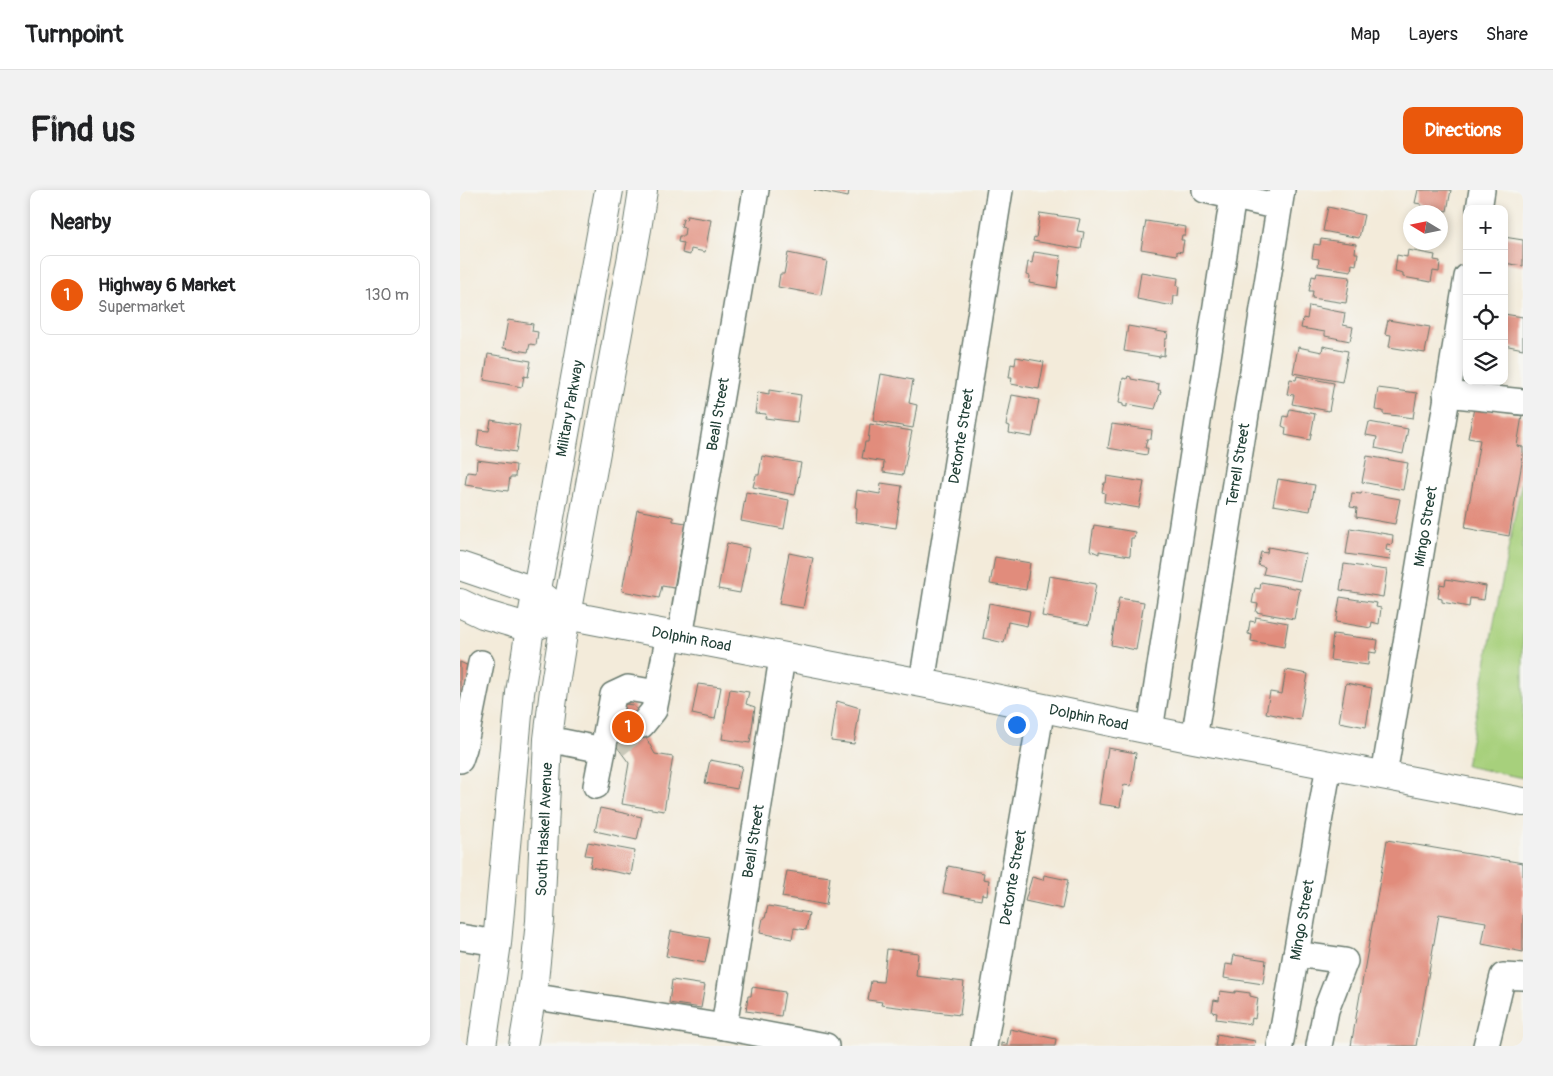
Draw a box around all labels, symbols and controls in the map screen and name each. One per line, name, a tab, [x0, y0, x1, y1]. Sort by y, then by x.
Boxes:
text: Turnpoint	[25, 20, 123, 49]
text: Map	[1351, 23, 1380, 46]
text: Layers	[1408, 23, 1458, 46]
text: Share	[1486, 23, 1528, 46]
button: Directions	[1403, 107, 1523, 154]
text: Find us	[30, 108, 135, 152]
north arrow	[1403, 205, 1448, 250]
map controls	[1463, 205, 1508, 385]
button: +	[1463, 205, 1508, 250]
text: Nearby	[50, 209, 111, 236]
button: −	[1463, 250, 1508, 295]
text: Highway 6 Market	[98, 273, 235, 297]
text: 1	[64, 285, 70, 305]
text: 130 m	[365, 285, 409, 305]
button: locate	[1463, 295, 1508, 340]
text: Supermarket	[98, 297, 185, 317]
button: layers	[1463, 340, 1508, 385]
street label: Military Parkway	[552, 358, 588, 458]
street label: Beall Street	[702, 375, 734, 452]
street label: Detonte Street	[944, 386, 978, 485]
street label: Terrell Street	[1222, 421, 1254, 507]
street label: Mingo Street	[1409, 484, 1442, 568]
street label: Dolphin Road	[650, 622, 733, 656]
street label: Dolphin Road	[1047, 700, 1130, 735]
pin: 1	[612, 708, 644, 746]
your location	[1004, 712, 1030, 738]
street label: South Haskell Avenue	[532, 761, 556, 897]
street label: Beall Street	[738, 802, 768, 879]
street label: Detonte Street	[995, 827, 1031, 927]
street label: Mingo Street	[1286, 877, 1319, 962]

